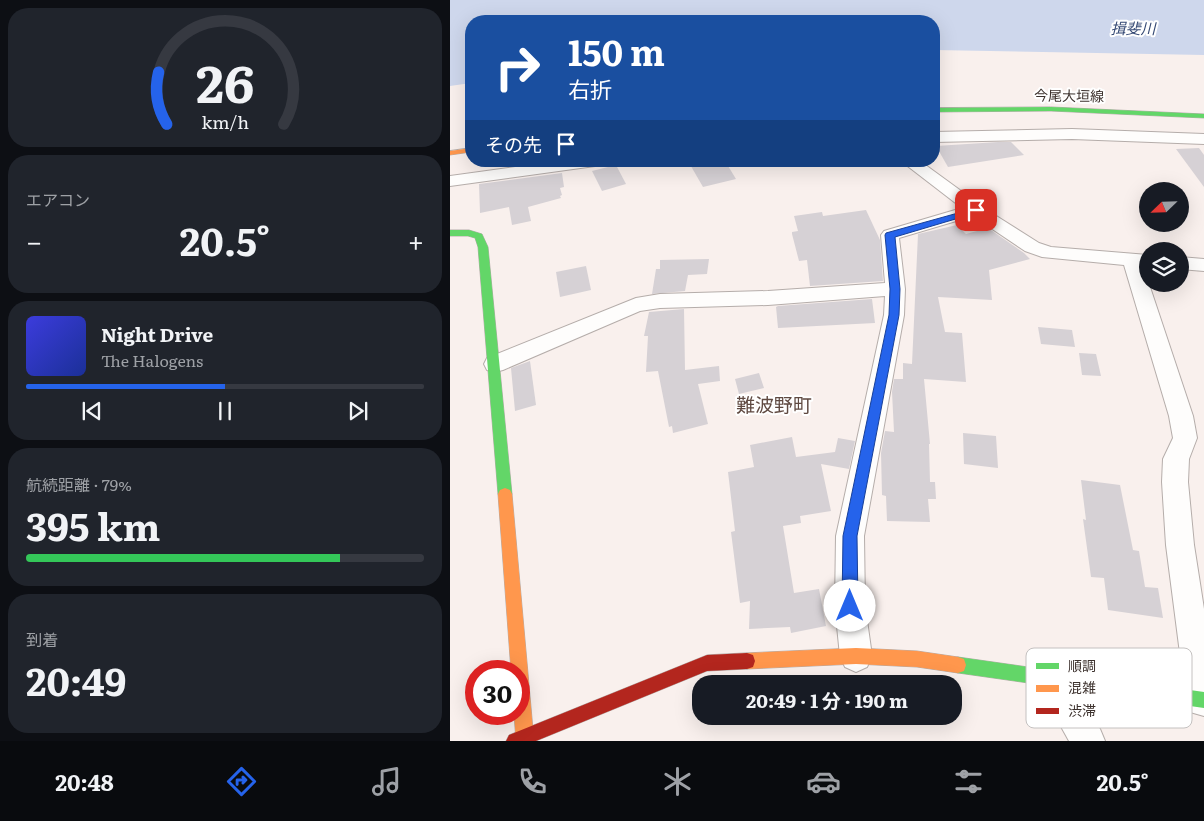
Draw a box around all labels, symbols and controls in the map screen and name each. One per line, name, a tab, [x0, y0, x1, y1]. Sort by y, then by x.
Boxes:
water label: 揖斐川	[1110, 16, 1157, 39]
text: 150 m	[568, 25, 665, 77]
icon: right	[485, 35, 550, 100]
text: 26	[196, 42, 254, 119]
text: 右折	[568, 72, 612, 105]
street label: 今尾大垣線	[1034, 84, 1104, 106]
text: km/h	[201, 108, 249, 135]
text: その先	[485, 130, 542, 158]
icon: arrive	[552, 130, 580, 158]
north arrow	[1139, 182, 1189, 232]
map controls	[1139, 182, 1189, 292]
text: エアコン	[26, 187, 90, 211]
pin	[955, 189, 997, 231]
icon: arrive	[962, 196, 990, 224]
text: 20.5°	[180, 211, 270, 268]
text: −	[26, 219, 42, 261]
text: +	[408, 219, 424, 261]
button: layers	[1139, 242, 1189, 292]
text: Night Drive	[101, 320, 213, 348]
text: The Halogens	[101, 348, 203, 372]
district label: 難波野町	[736, 390, 812, 418]
icon: previous	[78, 397, 106, 425]
icon: pause	[211, 397, 239, 425]
icon: next	[344, 397, 372, 425]
text: 航続距離 · 79%	[26, 472, 132, 496]
text: 395 km	[26, 496, 160, 553]
position arrow	[823, 579, 875, 631]
text: 到着	[26, 627, 58, 651]
legend	[1026, 648, 1192, 728]
text: 20:49	[26, 651, 126, 708]
text: 順調	[1068, 655, 1096, 675]
speed limit sign: 30	[465, 660, 530, 725]
text: 混雑	[1068, 677, 1096, 697]
text: 20:49 · 1 分 · 190 m	[746, 686, 908, 714]
text: 渋滞	[1068, 700, 1096, 720]
icon: directions	[224, 764, 259, 799]
icon: music	[369, 764, 404, 799]
icon: phone	[515, 764, 550, 799]
icon: climate	[660, 764, 695, 799]
icon: car	[806, 764, 841, 799]
icon: filters	[951, 764, 986, 799]
text: 20:48	[55, 765, 114, 798]
text: 20.5°	[1096, 765, 1149, 798]

